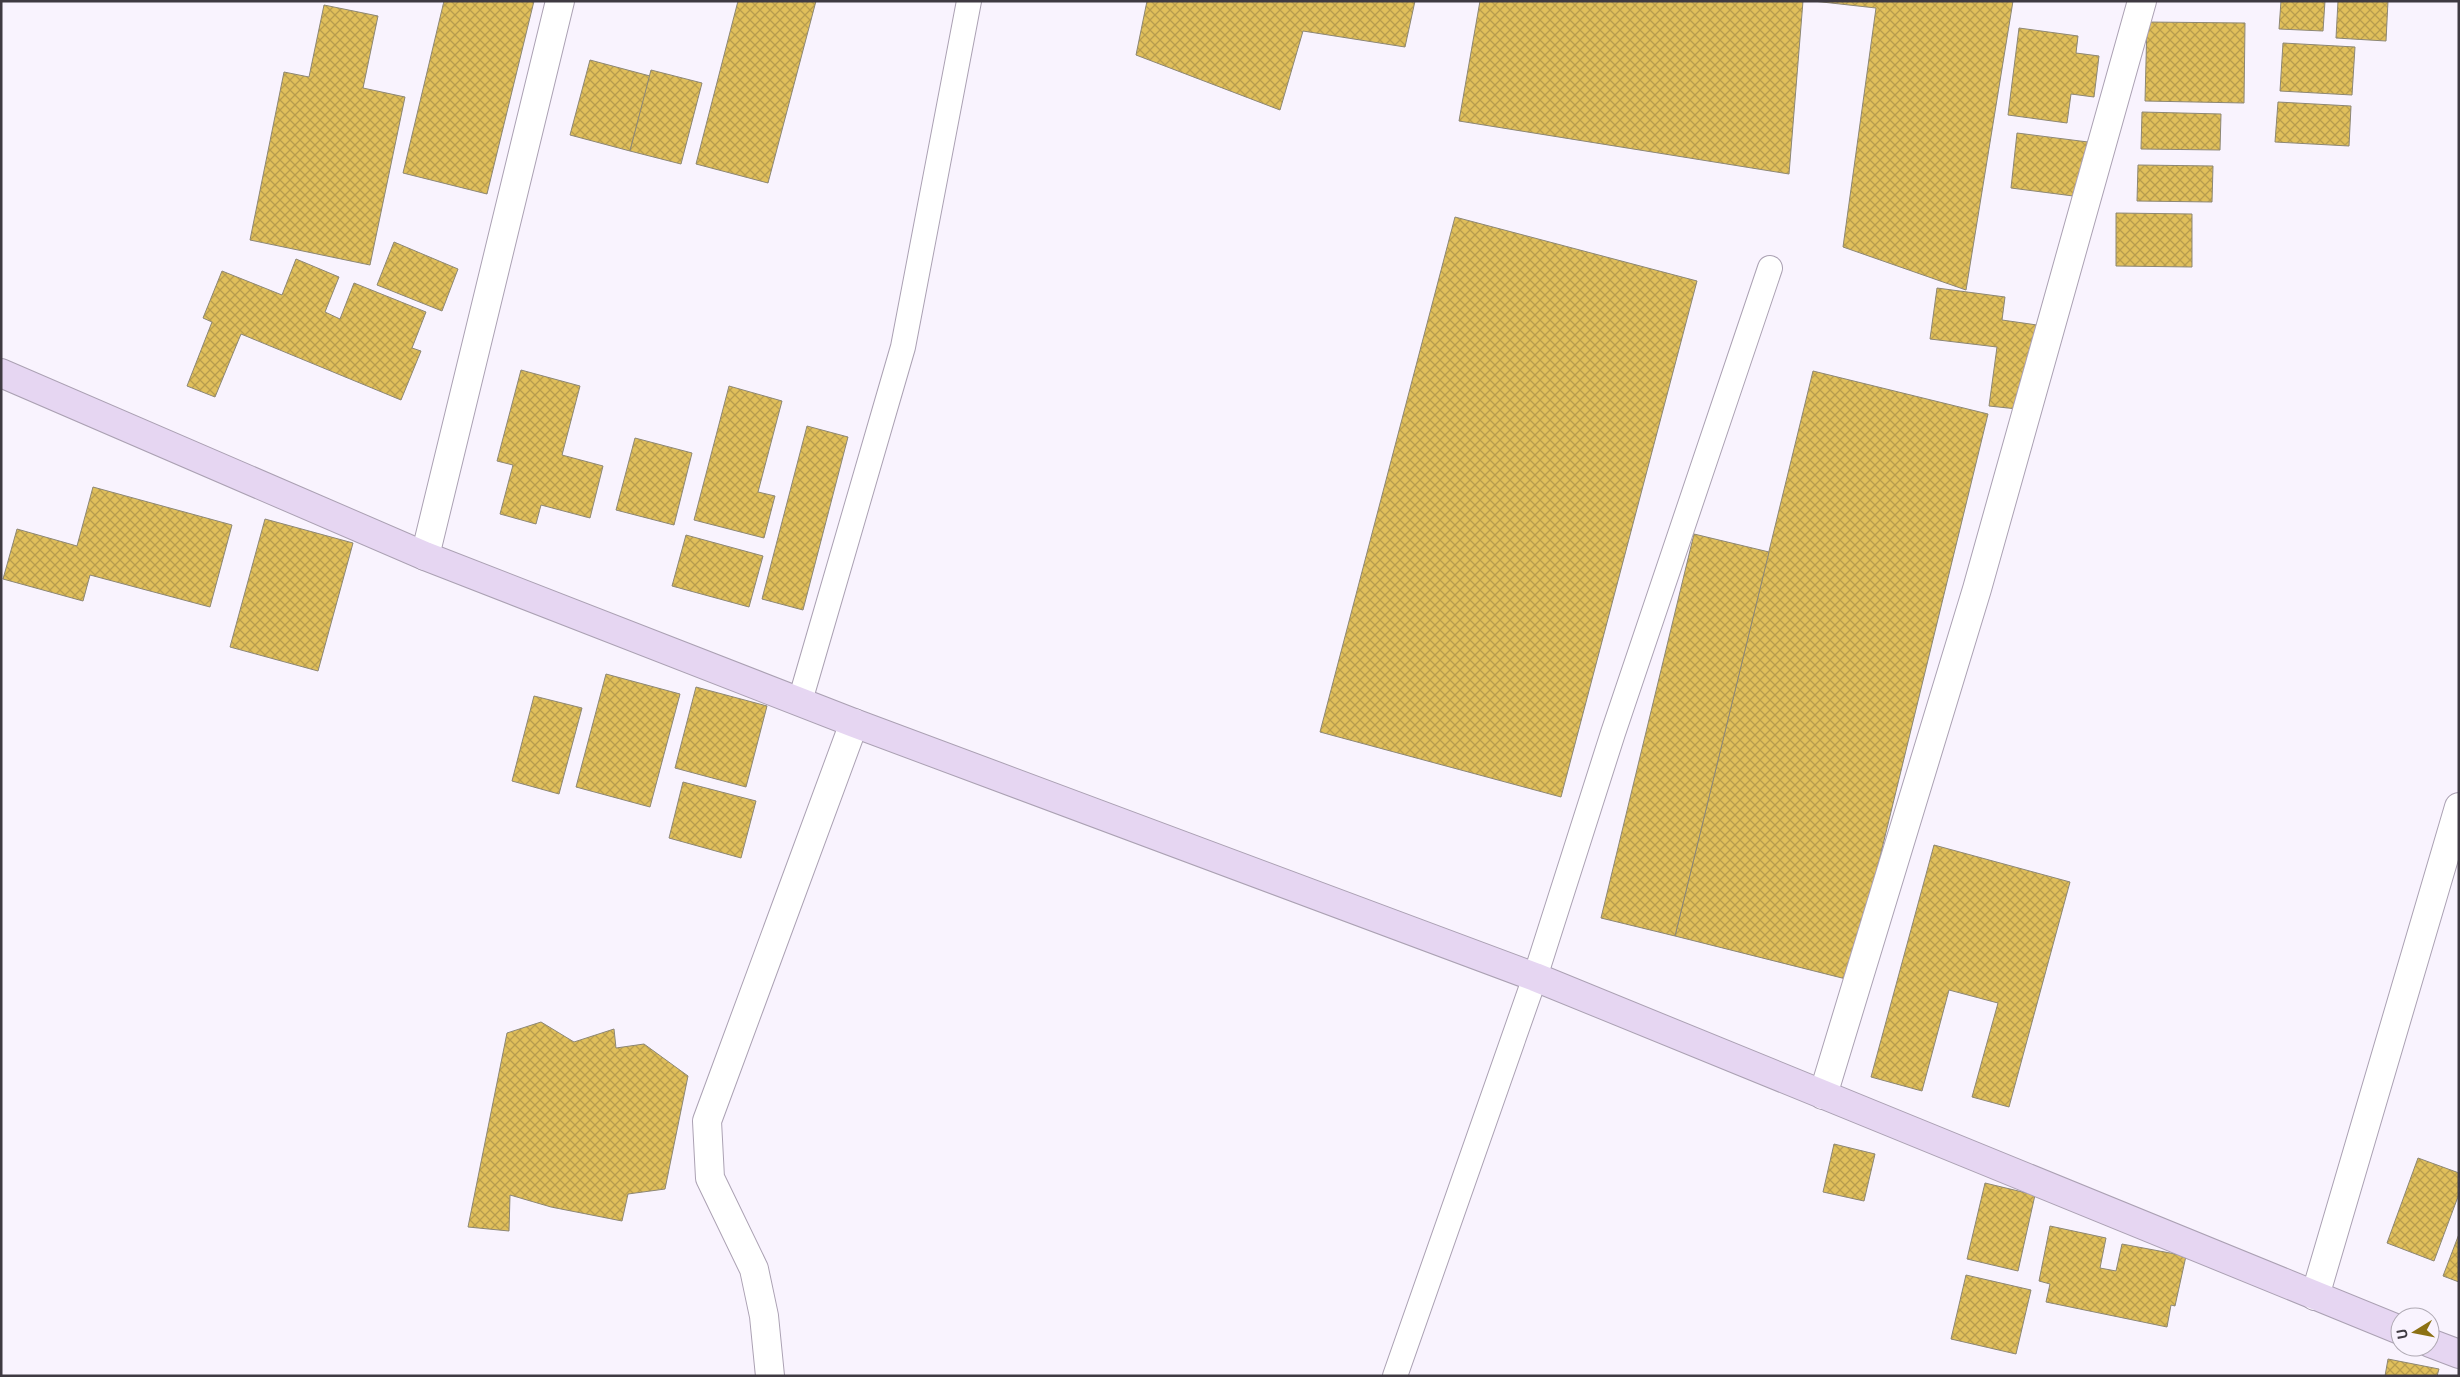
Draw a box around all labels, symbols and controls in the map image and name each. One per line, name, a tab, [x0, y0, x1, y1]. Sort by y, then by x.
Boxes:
north arrow	[2390, 1307, 2440, 1357]
text: U	[2393, 1328, 2411, 1341]

